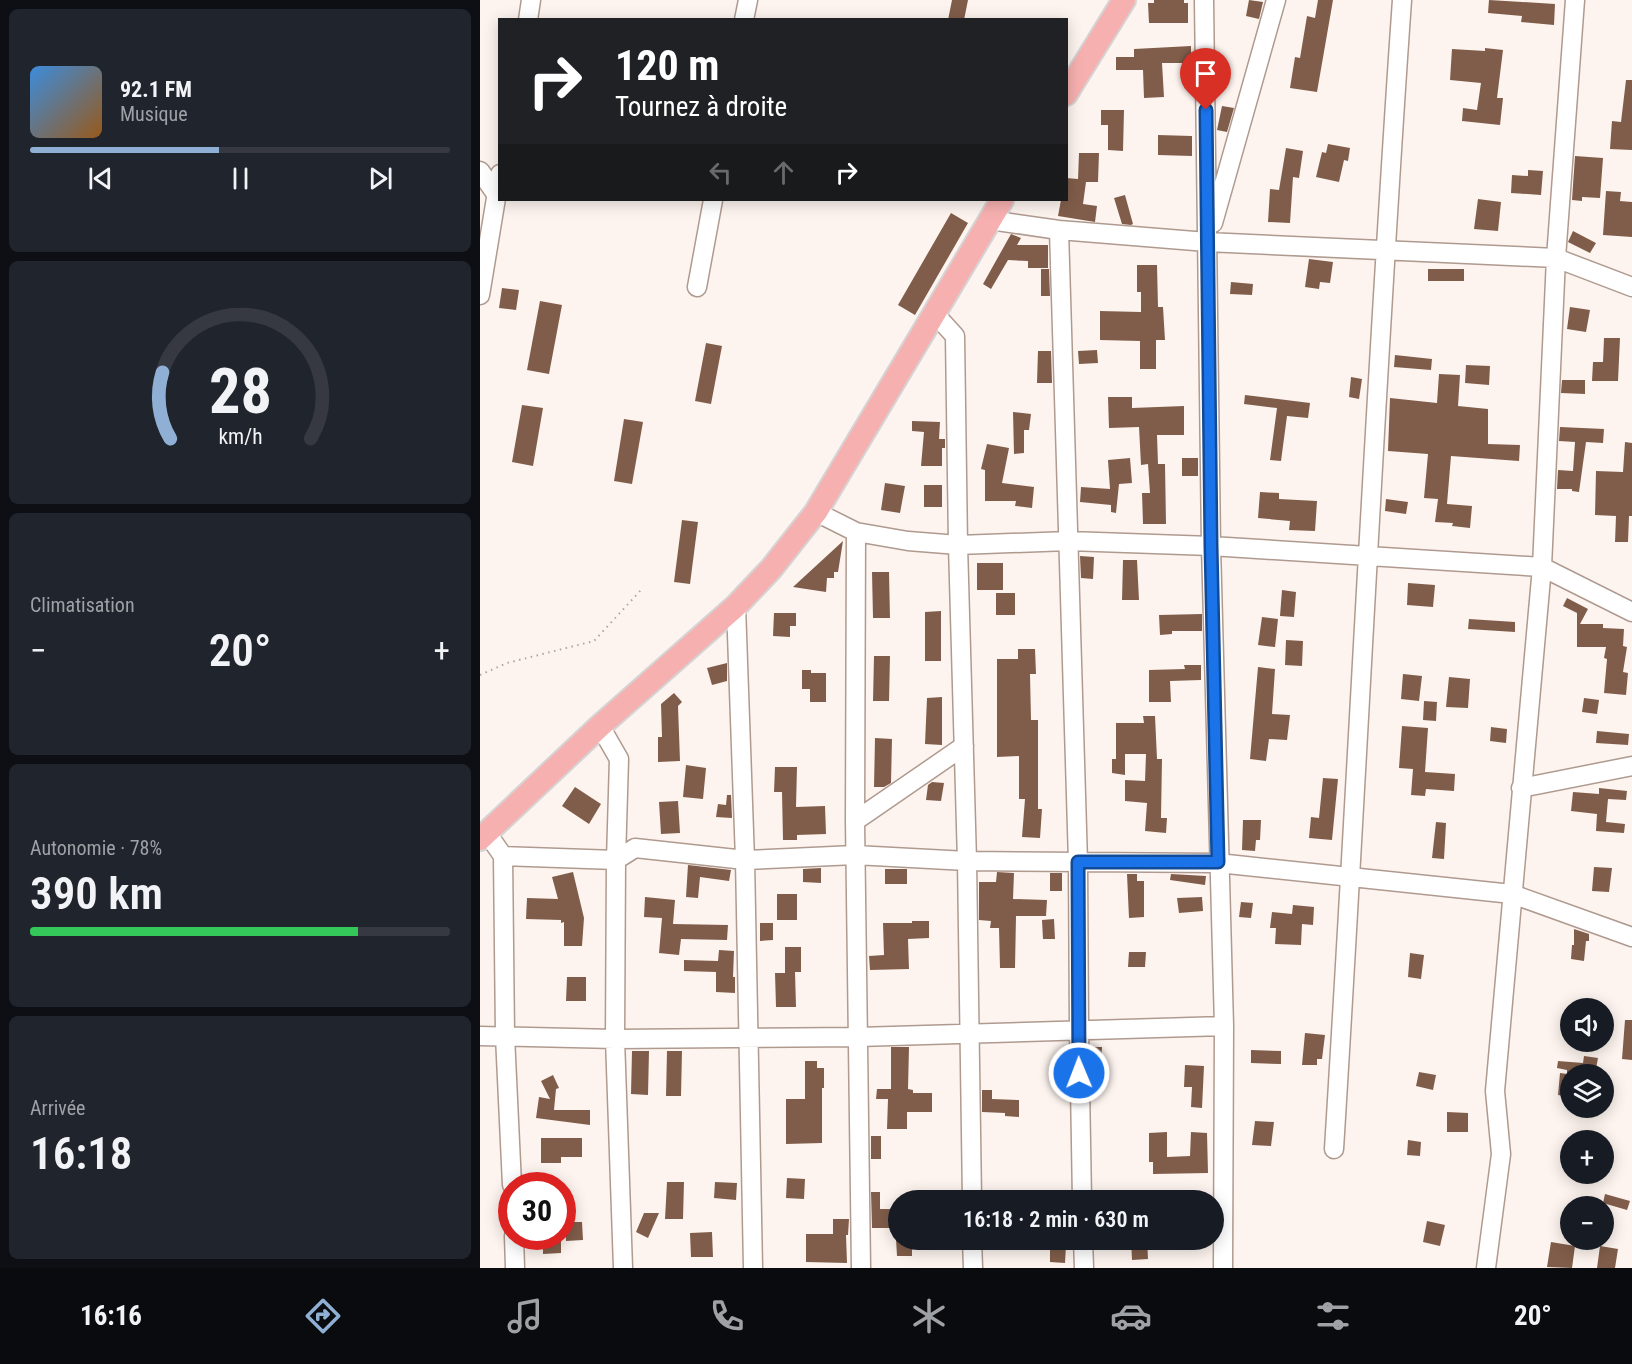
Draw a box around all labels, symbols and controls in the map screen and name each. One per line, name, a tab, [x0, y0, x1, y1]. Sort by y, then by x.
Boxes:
text: 120 m	[615, 41, 720, 90]
icon: right	[516, 42, 594, 120]
pin	[1180, 48, 1231, 110]
icon: arrive	[1189, 57, 1222, 90]
text: 92.1 FM	[120, 77, 192, 102]
text: Tournez à droite	[615, 91, 787, 123]
text: Musique	[120, 102, 188, 126]
icon: left	[704, 156, 737, 189]
icon: ahead	[767, 156, 800, 189]
icon: right	[830, 156, 863, 189]
icon: previous	[84, 162, 117, 195]
icon: pause	[224, 162, 257, 195]
icon: next	[364, 162, 397, 195]
text: 28	[208, 355, 272, 428]
text: km/h	[218, 425, 262, 450]
text: Climatisation	[30, 593, 135, 617]
text: 20°	[209, 624, 271, 677]
text: −	[30, 631, 47, 670]
text: +	[434, 631, 450, 670]
text: Autonomie · 78%	[30, 836, 162, 860]
text: 390 km	[30, 867, 163, 920]
map controls	[1560, 998, 1614, 1250]
button: sound	[1560, 998, 1614, 1052]
position arrow	[1047, 1041, 1111, 1105]
button: layers	[1560, 1064, 1614, 1118]
text: Arrivée	[30, 1096, 86, 1120]
text: 16:18	[30, 1127, 132, 1180]
button: +	[1560, 1130, 1614, 1184]
speed limit sign: 30	[498, 1172, 576, 1250]
button: −	[1560, 1196, 1614, 1250]
text: 16:18 · 2 min · 630 m	[963, 1207, 1149, 1232]
icon: directions	[302, 1295, 344, 1337]
icon: music	[504, 1295, 546, 1337]
icon: phone	[706, 1295, 748, 1337]
icon: climate	[908, 1295, 950, 1337]
icon: car	[1110, 1295, 1152, 1337]
icon: filters	[1312, 1295, 1354, 1337]
text: 16:16	[80, 1300, 142, 1332]
text: 20°	[1514, 1300, 1552, 1332]

